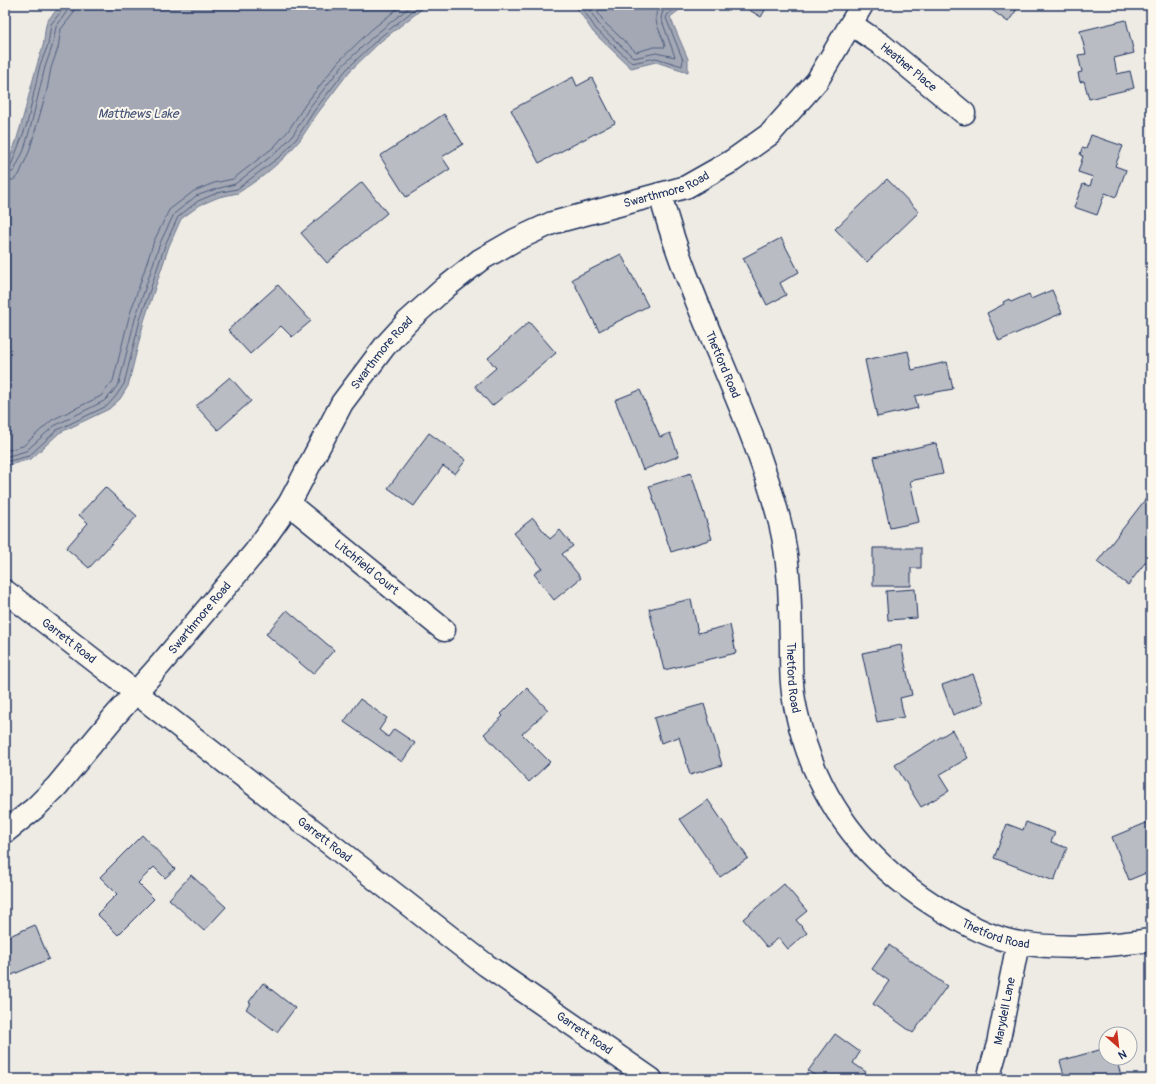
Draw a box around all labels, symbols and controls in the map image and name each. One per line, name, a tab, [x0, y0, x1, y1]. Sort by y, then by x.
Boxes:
street label: Heather Place	[877, 39, 940, 95]
water label: Matthews Lake	[98, 106, 180, 122]
street label: Swarthmore Road	[622, 168, 712, 211]
street label: Swarthmore Road	[347, 313, 416, 392]
street label: Thetford Road	[702, 329, 744, 400]
street label: Litchfield Court	[331, 536, 402, 598]
street label: Swarthmore Road	[165, 579, 234, 657]
street label: Garrett Road	[39, 615, 99, 667]
street label: Thetford Road	[783, 642, 804, 715]
street label: Garrett Road	[294, 814, 355, 866]
street label: Thetford Road	[959, 915, 1031, 952]
street label: Marydell Lane	[991, 976, 1019, 1046]
street label: Garrett Road	[553, 1008, 616, 1058]
north arrow	[1098, 1026, 1138, 1066]
text: N	[1116, 1047, 1129, 1062]

